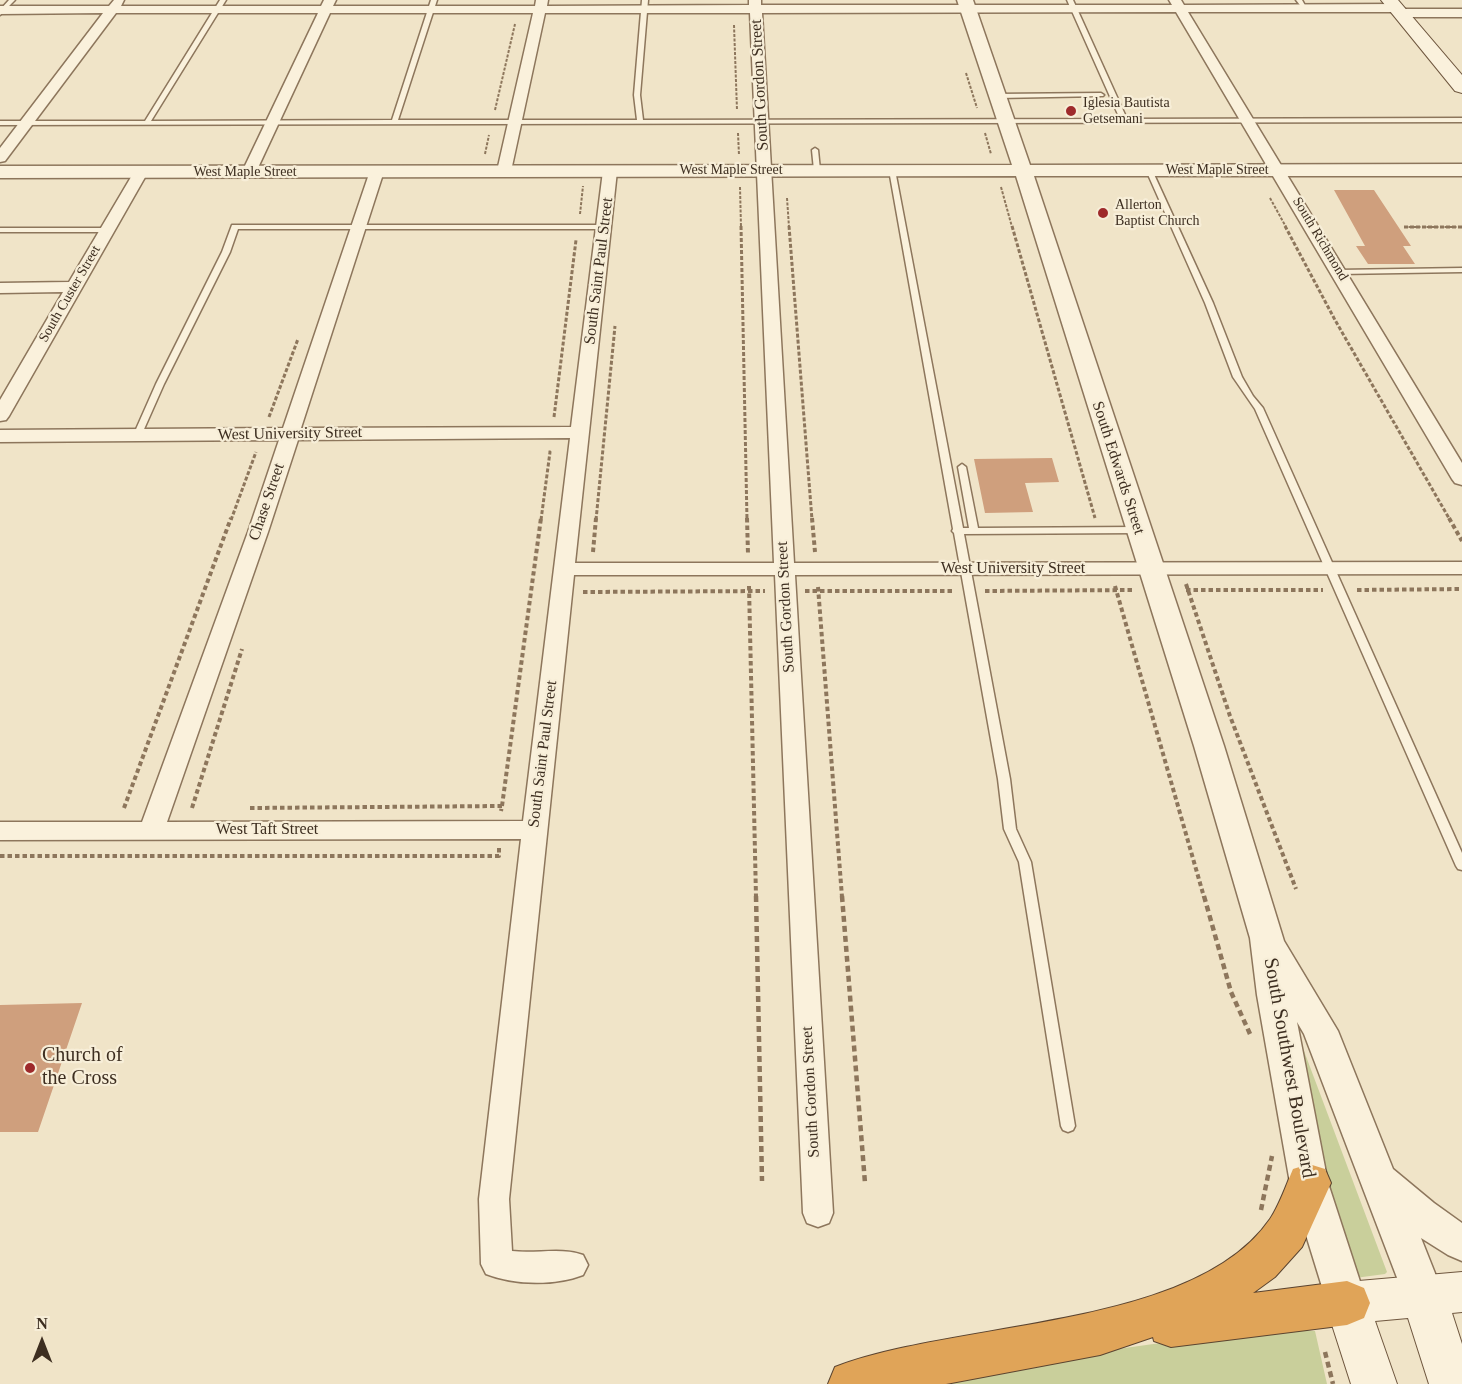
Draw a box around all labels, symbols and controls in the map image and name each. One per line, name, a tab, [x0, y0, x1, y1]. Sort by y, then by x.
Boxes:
street label: South Gordon Street	[747, 19, 773, 151]
place label: Iglesia Bautista Getsemani	[1083, 95, 1170, 128]
marker: Iglesia Bautista Getsemani	[1064, 104, 1078, 118]
street label: West Maple Street	[679, 162, 783, 178]
street label: West Maple Street	[1165, 162, 1269, 178]
street label: West Maple Street	[193, 164, 297, 180]
street label: South Richmond	[1288, 194, 1352, 284]
street label: South Saint Paul Street	[580, 196, 618, 346]
place label: Allerton Baptist Church	[1115, 197, 1199, 230]
marker: Allerton Baptist Church	[1096, 206, 1110, 220]
street label: South Custer Street	[36, 243, 104, 345]
street label: South Edwards Street	[1087, 399, 1149, 537]
street label: West University Street	[218, 423, 362, 445]
street label: Chase Street	[245, 461, 289, 543]
street label: South Gordon Street	[773, 541, 799, 673]
street label: West University Street	[941, 559, 1085, 579]
street label: South Saint Paul Street	[524, 679, 562, 829]
street label: West Taft Street	[216, 820, 318, 840]
street label: South Southwest Boulevard	[1258, 956, 1320, 1180]
street label: South Gordon Street	[798, 1026, 824, 1158]
place label: Church of the Cross	[42, 1044, 123, 1091]
marker: Church of the Cross	[23, 1061, 37, 1075]
north arrow	[12, 1312, 72, 1372]
text: N	[36, 1315, 48, 1332]

